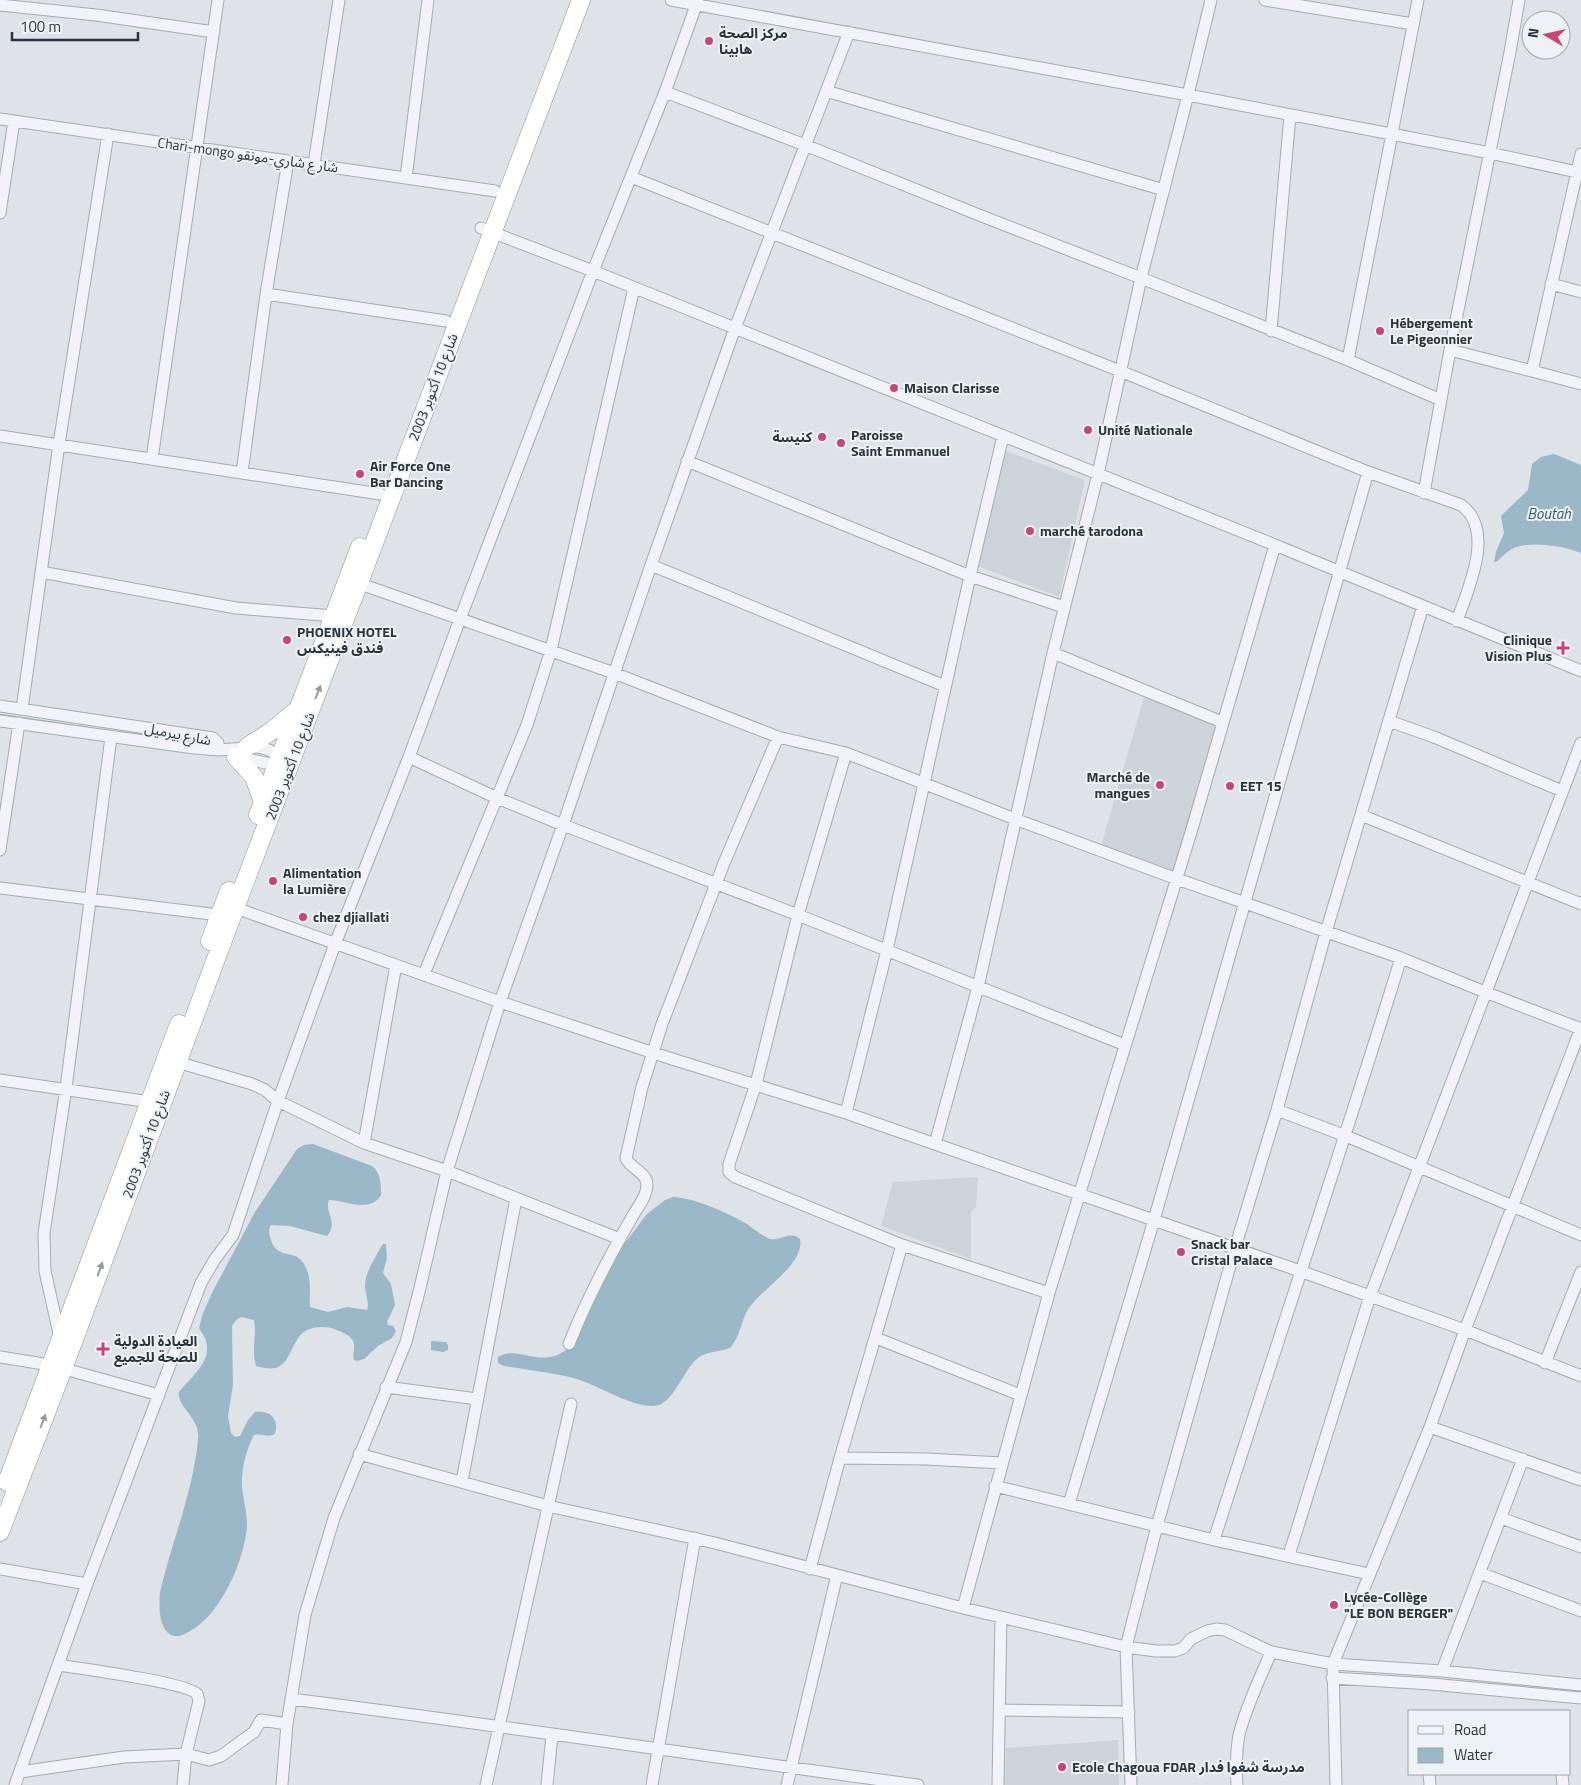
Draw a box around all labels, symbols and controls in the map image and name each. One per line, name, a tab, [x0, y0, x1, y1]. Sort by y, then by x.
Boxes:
scale bar	[12, 10, 139, 42]
north arrow	[1521, 10, 1571, 60]
text: 100 m	[20, 15, 61, 38]
place label: مركز الصحة هابينا	[719, 22, 788, 59]
text: N	[1522, 26, 1544, 39]
marker: مركز الصحة هابينا	[703, 35, 715, 47]
street label: Chari-mongo شار ع شاري-مونقو	[156, 131, 340, 179]
place label: Hébergement Le Pigeonnier	[1390, 312, 1473, 349]
marker: Hébergement Le Pigeonnier	[1374, 325, 1386, 337]
street label: شارع 10 أكتوبر 2003	[402, 330, 464, 444]
place label: Maison Clarisse	[904, 377, 999, 398]
marker: Maison Clarisse	[888, 382, 900, 394]
place label: Unité Nationale	[1098, 419, 1193, 440]
place label: Paroisse Saint Emmanuel	[851, 424, 950, 461]
marker: Unité Nationale	[1082, 424, 1094, 436]
place label: كنيسة	[772, 426, 813, 447]
marker: كنيسة	[816, 431, 828, 443]
marker: Paroisse Saint Emmanuel	[835, 437, 847, 449]
place label: Air Force One Bar Dancing	[370, 455, 451, 492]
marker: Air Force One Bar Dancing	[354, 468, 366, 480]
water label: Boutah	[1527, 502, 1571, 525]
place label: marché tarodona	[1040, 520, 1143, 541]
marker: marché tarodona	[1024, 525, 1036, 537]
place label: PHOENIX HOTEL فندق فينيكس	[297, 621, 397, 658]
place label: Clinique Vision Plus	[1485, 629, 1552, 666]
marker: PHOENIX HOTEL فندق فينيكس	[281, 634, 293, 646]
marker: Clinique Vision Plus	[1556, 641, 1570, 655]
one-way arrow	[315, 684, 322, 699]
street label: شارع 10 أكتوبر 2003	[259, 709, 321, 823]
street label: شارع بيرميل	[143, 717, 213, 751]
place label: Marché de mangues	[1087, 766, 1150, 803]
place label: EET 15	[1240, 775, 1282, 796]
marker: Marché de mangues	[1154, 779, 1166, 791]
marker: EET 15	[1224, 780, 1236, 792]
place label: Alimentation la Lumière	[283, 862, 362, 899]
marker: Alimentation la Lumière	[267, 875, 279, 887]
place label: chez djiallati	[313, 906, 389, 927]
marker: chez djiallati	[297, 911, 309, 923]
street label: شارع 10 أكتوبر 2003	[116, 1087, 176, 1201]
place label: Snack bar Cristal Palace	[1191, 1233, 1273, 1270]
marker: Snack bar Cristal Palace	[1175, 1246, 1187, 1258]
one-way arrow	[96, 1261, 104, 1276]
place label: العيادة الدولية للصحة للجميع	[114, 1330, 198, 1367]
marker: العيادة الدولية للصحة للجميع	[96, 1342, 110, 1356]
one-way arrow	[40, 1414, 47, 1429]
place label: Lycée-Collège "LE BON BERGER"	[1344, 1586, 1453, 1623]
marker: Lycée-Collège "LE BON BERGER"	[1328, 1599, 1340, 1611]
legend	[1408, 1710, 1571, 1775]
text: Road	[1454, 1718, 1486, 1741]
text: Water	[1454, 1743, 1493, 1766]
place label: Ecole Chagoua FDAR مدرسة شغوا فدار	[1072, 1756, 1305, 1777]
marker: Ecole Chagoua FDAR مدرسة شغوا فدار	[1056, 1761, 1068, 1773]

